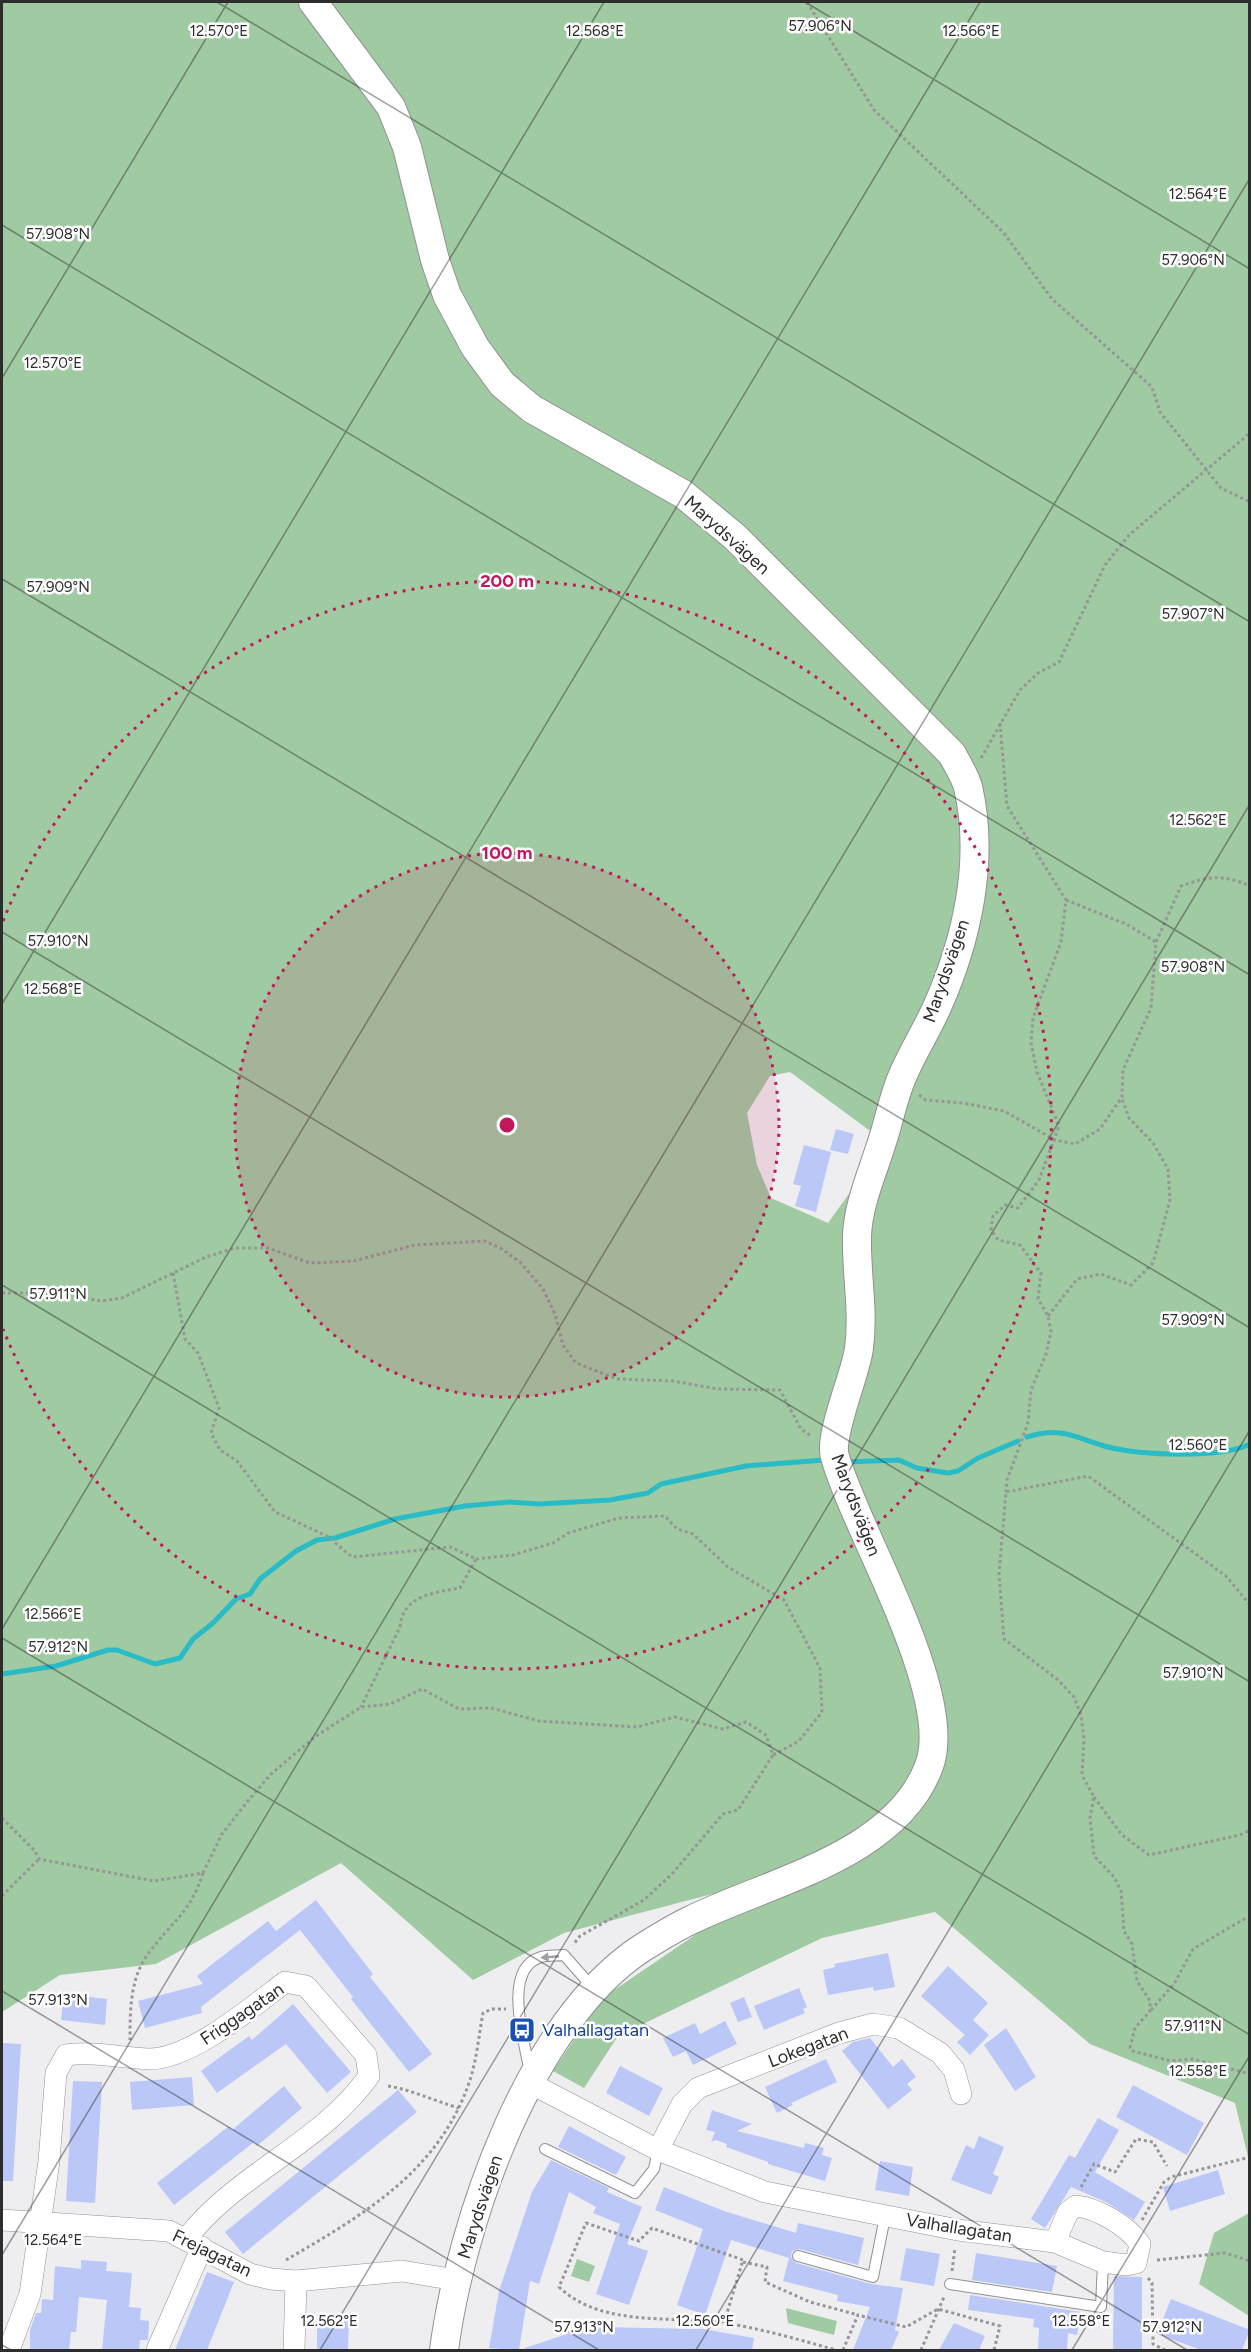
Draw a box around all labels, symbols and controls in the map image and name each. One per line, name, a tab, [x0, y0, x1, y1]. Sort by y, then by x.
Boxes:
text: 57.906°N	[788, 17, 852, 35]
text: 12.570°E	[190, 22, 248, 40]
text: 12.568°E	[566, 22, 624, 40]
text: 12.566°E	[942, 22, 1000, 40]
text: 12.564°E	[1169, 185, 1227, 203]
text: 57.908°N	[26, 225, 90, 243]
text: 57.906°N	[1161, 251, 1225, 269]
text: 12.570°E	[24, 354, 82, 372]
street label: Marydsvägen	[680, 491, 774, 579]
text: 200 m	[480, 570, 534, 592]
text: 57.909°N	[26, 578, 90, 596]
text: 57.907°N	[1161, 605, 1225, 623]
text: 12.562°E	[1169, 811, 1227, 829]
text: 100 m	[482, 842, 532, 864]
street label: Marydsvägen	[918, 917, 974, 1025]
text: 57.910°N	[27, 932, 89, 950]
text: 57.908°N	[1161, 958, 1225, 976]
text: 12.568°E	[24, 980, 82, 998]
centre of rings	[497, 1115, 517, 1135]
text: 57.911°N	[29, 1285, 87, 1303]
text: 57.909°N	[1161, 1311, 1225, 1329]
text: 12.560°E	[1169, 1436, 1227, 1454]
street label: Marydsvägen	[826, 1451, 886, 1559]
text: 12.566°E	[24, 1605, 82, 1623]
text: 57.912°N	[28, 1638, 88, 1656]
text: 57.910°N	[1162, 1664, 1224, 1682]
one-way arrow	[540, 1952, 559, 1961]
street label: Friggagatan	[196, 1978, 288, 2050]
text: 57.913°N	[28, 1991, 88, 2009]
bus stop icon: Valhallagatan	[507, 2015, 537, 2045]
text: 57.911°N	[1164, 2017, 1222, 2035]
place label: Valhallagatan	[542, 2019, 649, 2041]
street label: Lokegatan	[765, 2022, 851, 2072]
text: 12.558°E	[1169, 2062, 1227, 2080]
street label: Marydsvägen	[453, 2152, 507, 2262]
street label: Valhallagatan	[904, 2209, 1014, 2247]
street label: Frejagatan	[169, 2224, 255, 2282]
text: 12.564°E	[24, 2231, 82, 2249]
text: 12.562°E	[300, 2312, 358, 2330]
text: 12.560°E	[676, 2312, 734, 2330]
text: 12.558°E	[1052, 2312, 1110, 2330]
text: 57.913°N	[554, 2318, 614, 2336]
text: 57.912°N	[1142, 2318, 1202, 2336]

